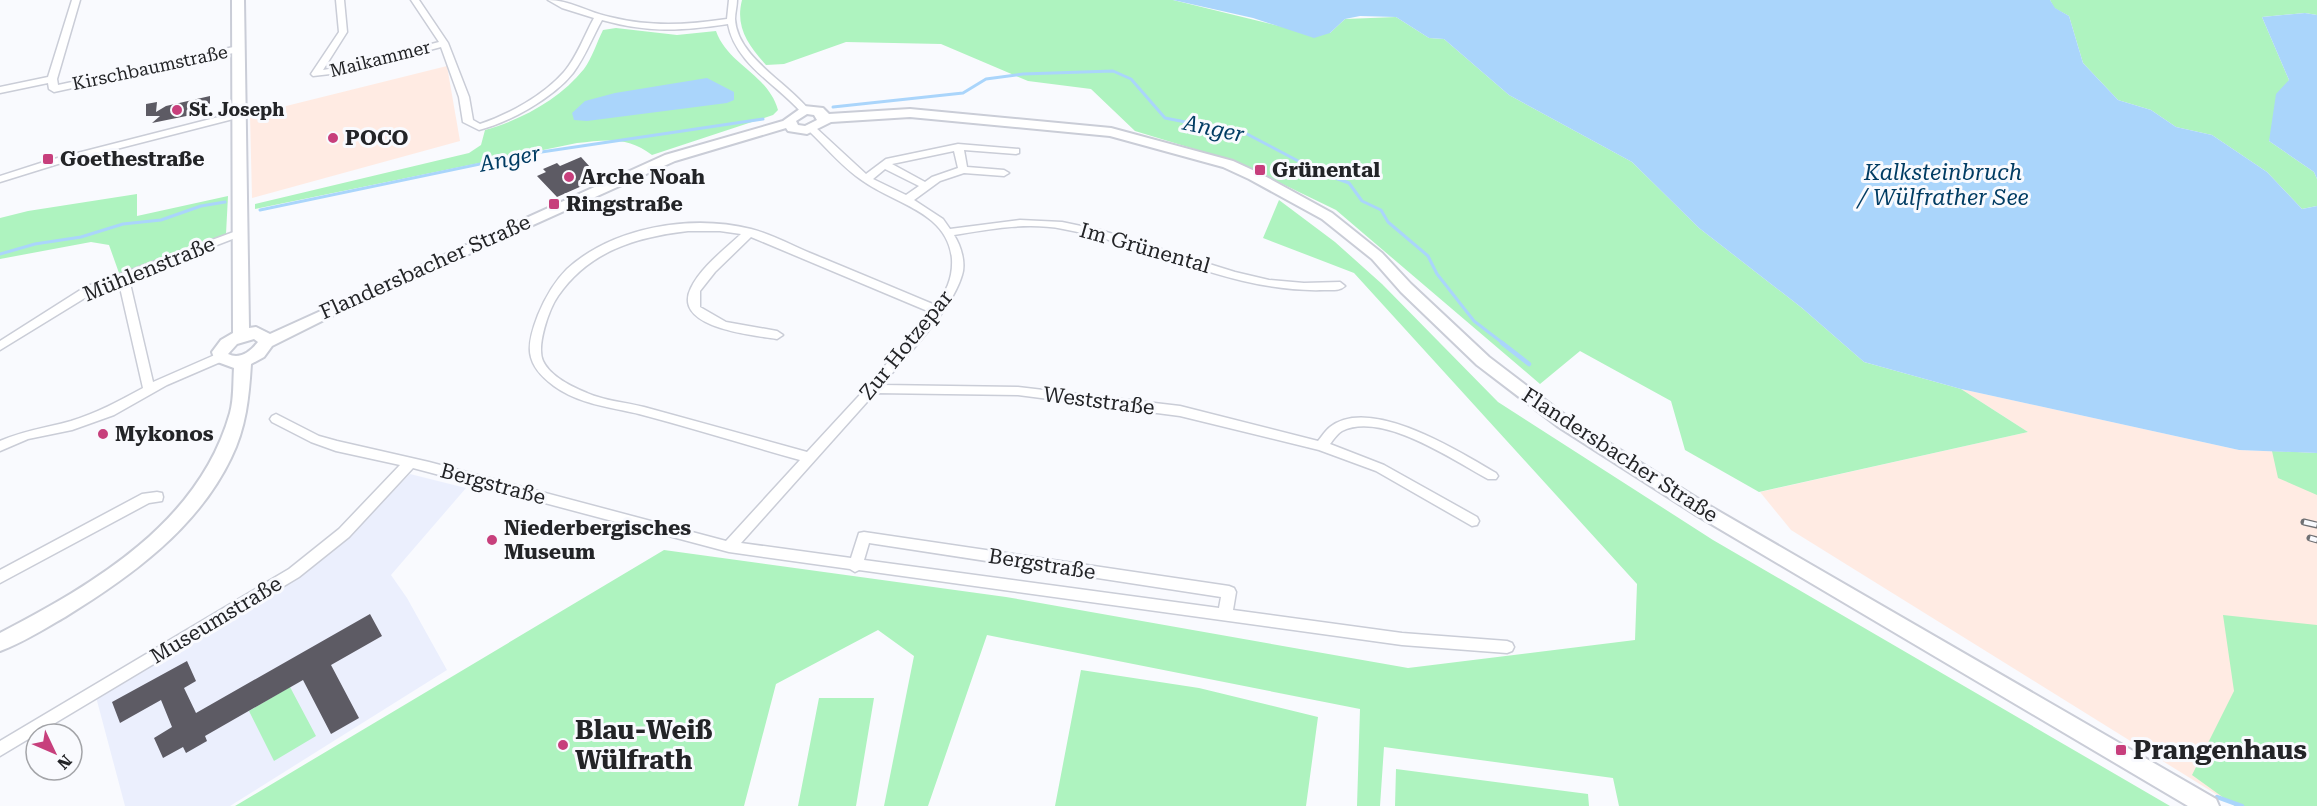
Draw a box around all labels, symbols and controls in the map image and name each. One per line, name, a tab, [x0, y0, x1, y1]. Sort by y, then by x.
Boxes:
street label: Maikammer	[327, 36, 432, 81]
street label: Kirschbaumstraße	[70, 41, 230, 94]
place label: St. Joseph	[189, 99, 284, 120]
marker: St. Joseph	[170, 103, 184, 117]
water label: Anger	[1179, 109, 1247, 147]
place label: POCO	[345, 126, 409, 150]
marker: POCO	[326, 131, 340, 145]
water label: Anger	[476, 140, 543, 177]
place label: Goethestraße	[60, 147, 205, 171]
marker: Goethestraße	[41, 152, 55, 166]
place label: Grünental	[1272, 158, 1380, 182]
water label: Kalksteinbruch / Wülfrather See	[1855, 160, 2029, 210]
marker: Grünental	[1253, 163, 1267, 177]
place label: Arche Noah	[581, 165, 705, 189]
marker: Arche Noah	[562, 170, 576, 184]
place label: Ringstraße	[566, 192, 683, 216]
marker: Ringstraße	[547, 197, 561, 211]
street label: Flandersbacher Straße	[316, 210, 534, 324]
street label: Im Grünental	[1077, 218, 1214, 278]
street label: Mühlenstraße	[80, 232, 218, 306]
street label: Zur Hotzepar	[855, 285, 957, 404]
street label: Weststraße	[1042, 382, 1156, 420]
street label: Flandersbacher Straße	[1518, 383, 1722, 527]
place label: Mykonos	[115, 422, 214, 446]
marker: Mykonos	[96, 427, 110, 441]
street label: Bergstraße	[438, 458, 548, 510]
place label: Niederbergisches Museum	[504, 516, 691, 564]
marker: Niederbergisches Museum	[485, 533, 499, 547]
street label: Bergstraße	[987, 544, 1097, 584]
street label: Museumstraße	[146, 571, 286, 669]
place label: Blau-Weiß Wülfrath	[575, 715, 713, 775]
north arrow	[24, 722, 84, 782]
place label: Prangenhaus	[2133, 735, 2307, 765]
marker: Blau-Weiß Wülfrath	[556, 738, 570, 752]
marker: Prangenhaus	[2114, 743, 2128, 757]
text: N	[53, 751, 76, 773]

